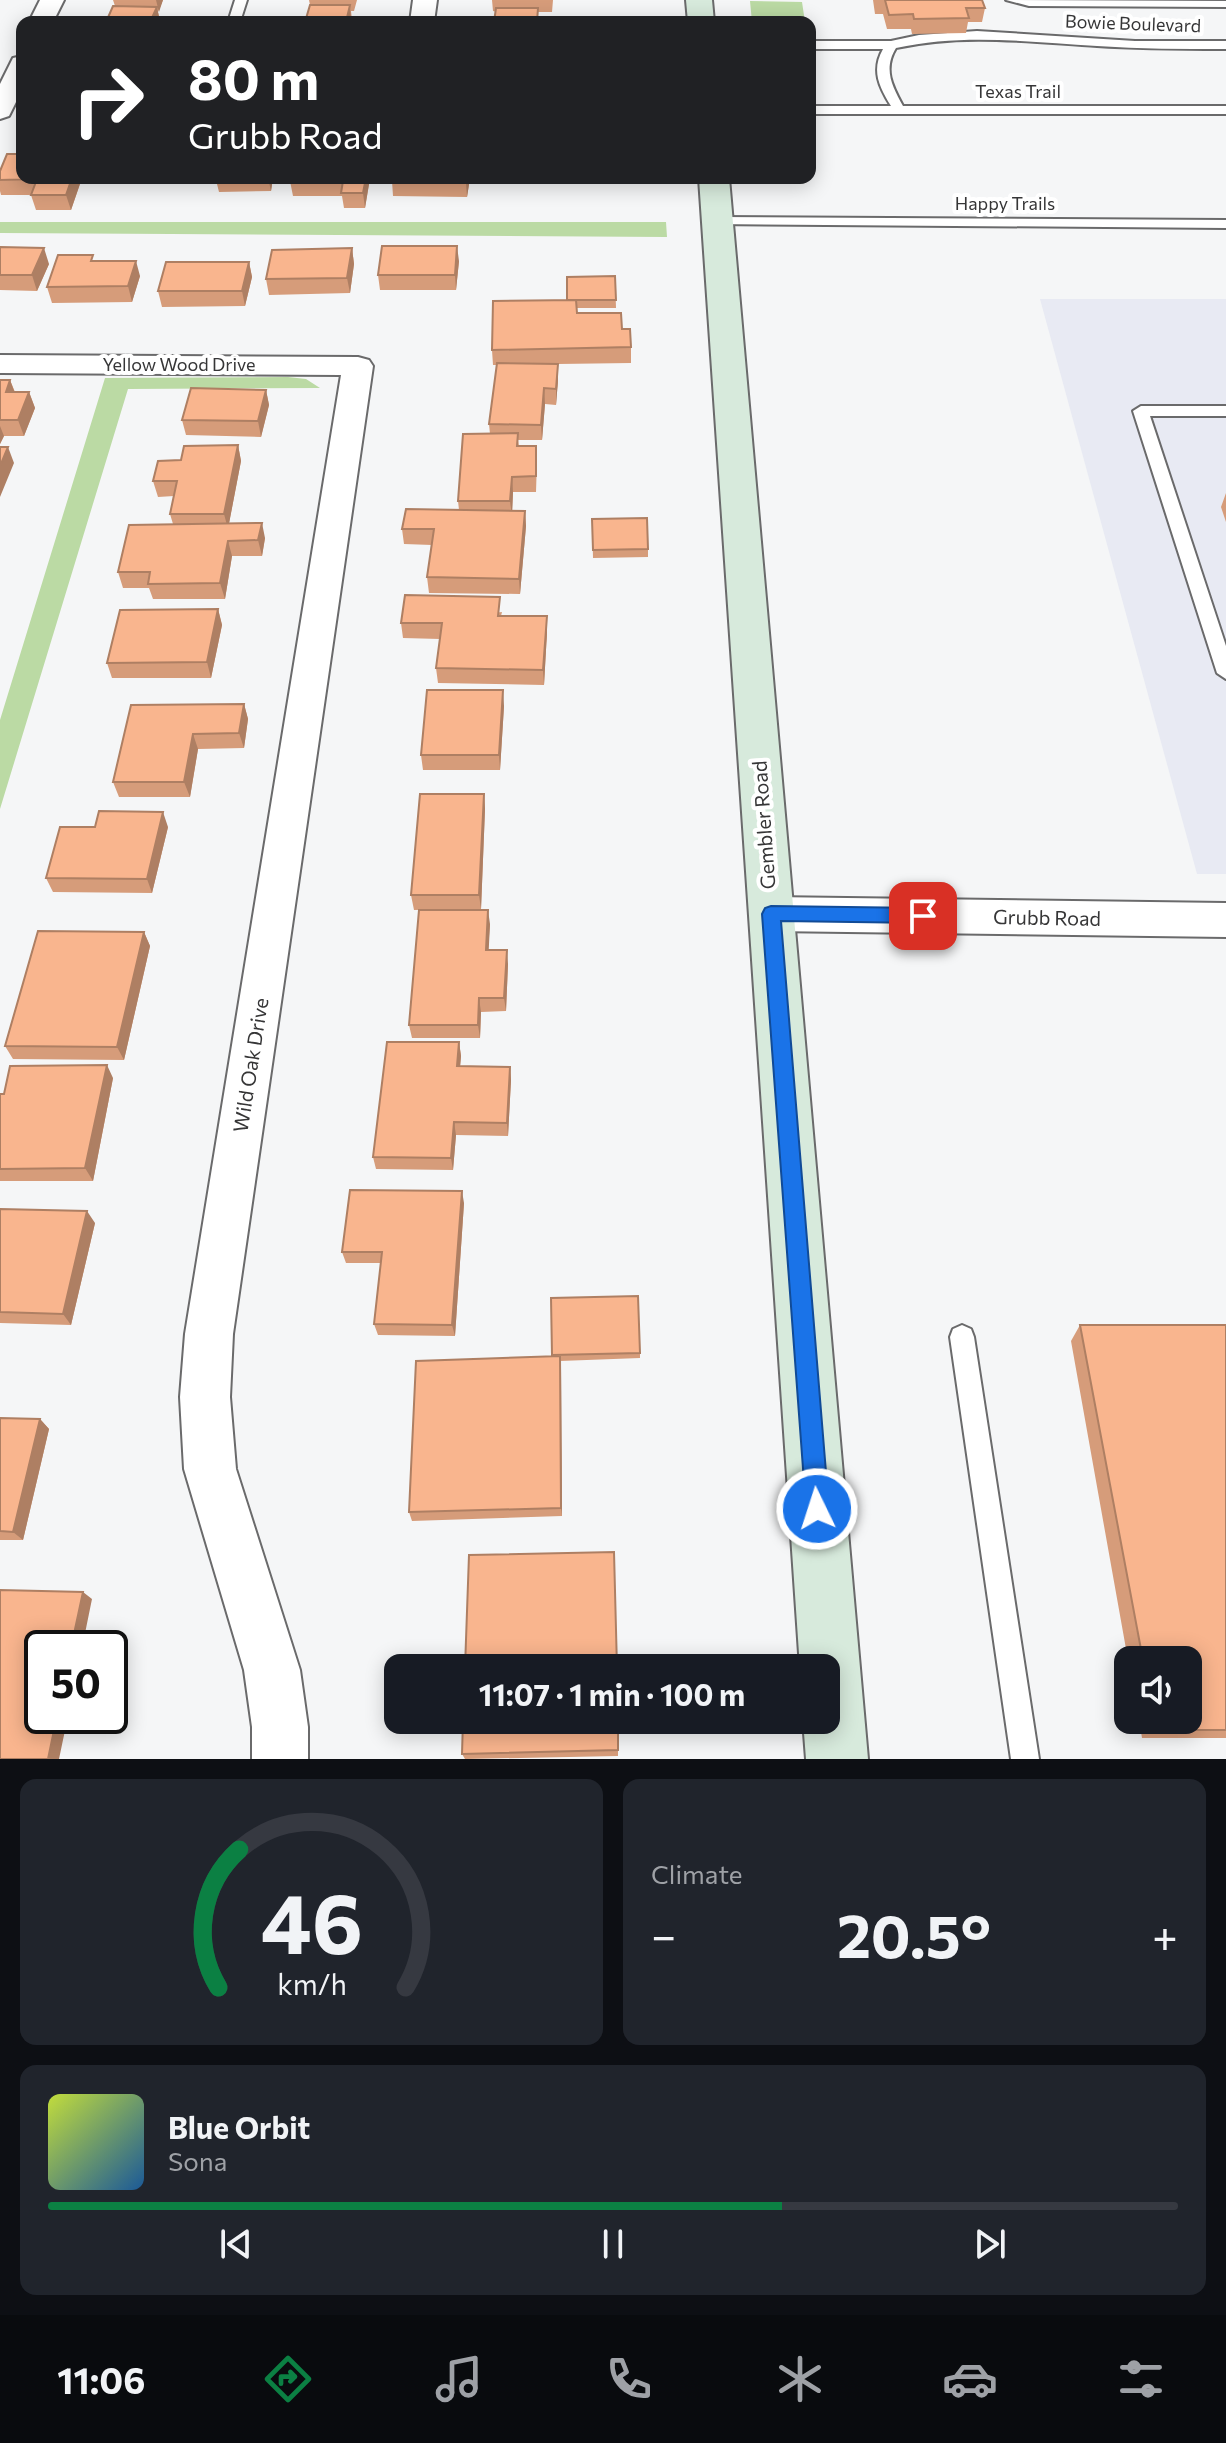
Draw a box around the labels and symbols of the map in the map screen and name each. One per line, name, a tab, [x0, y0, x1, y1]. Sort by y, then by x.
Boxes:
street label: Bowie Boulevard	[1065, 10, 1201, 36]
street label: Texas Trail	[975, 80, 1061, 102]
street label: Happy Trails	[955, 192, 1055, 214]
street label: Yellow Wood Drive	[103, 353, 255, 375]
street label: Gembler Road	[747, 760, 779, 890]
pin	[889, 882, 957, 950]
street label: Grubb Road	[993, 904, 1101, 930]
street label: Wild Oak Drive	[228, 996, 272, 1134]
position arrow	[775, 1467, 859, 1551]
speed limit sign: 50	[24, 1630, 128, 1734]

